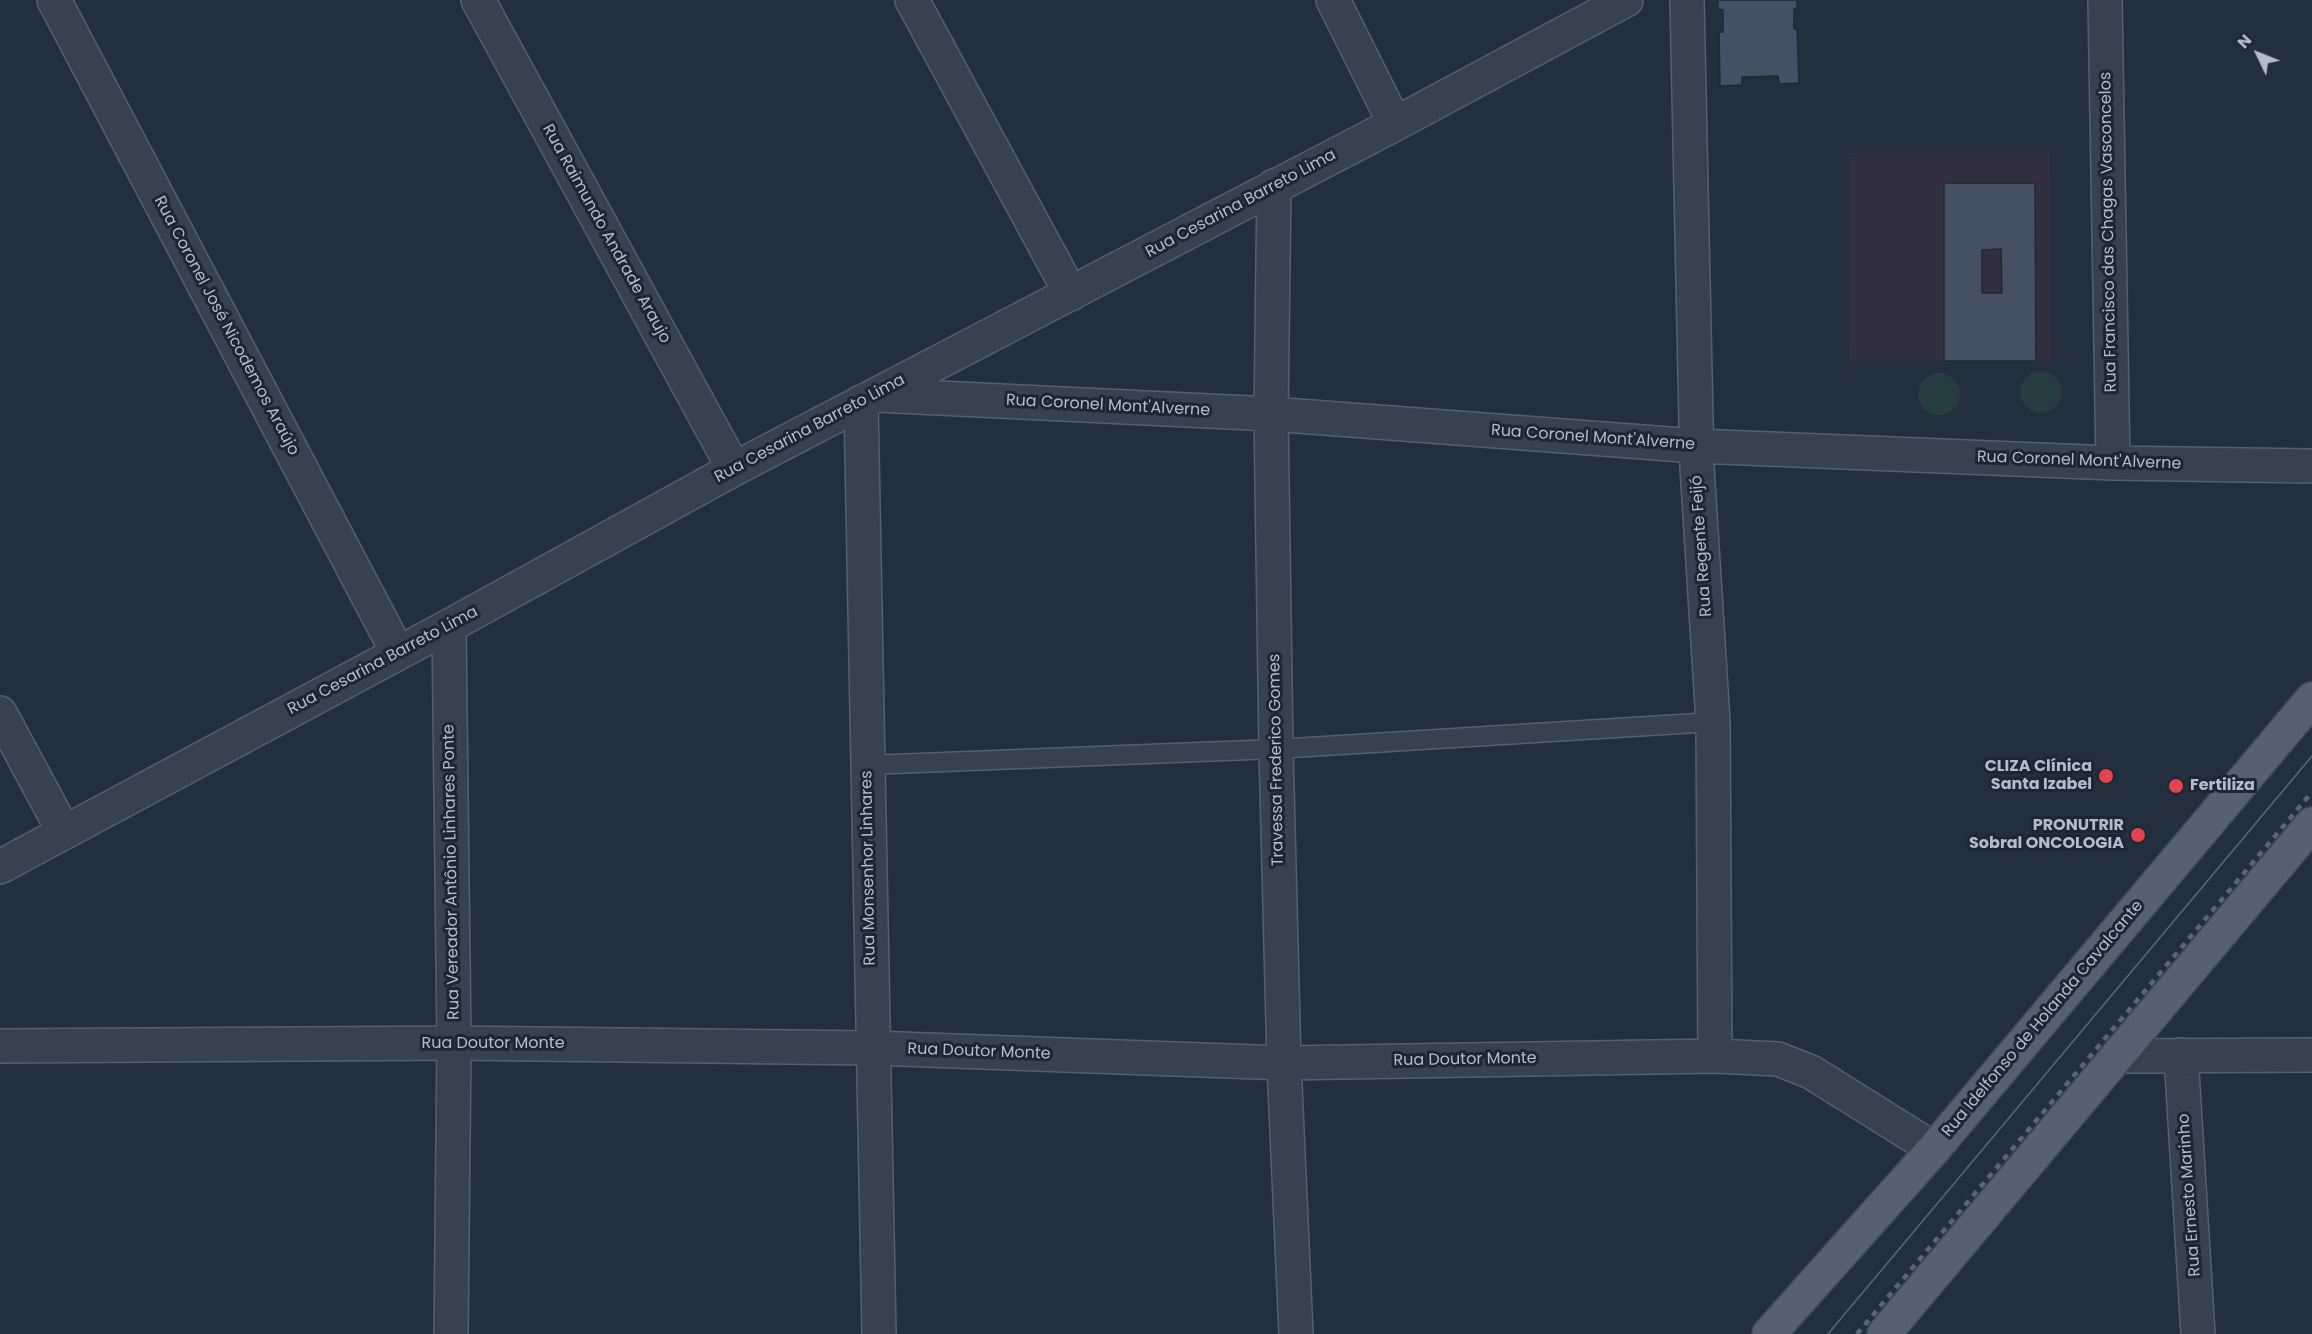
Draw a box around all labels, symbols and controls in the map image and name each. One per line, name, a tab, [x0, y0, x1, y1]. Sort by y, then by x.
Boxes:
north arrow	[2228, 24, 2288, 84]
text: N	[2232, 29, 2257, 54]
street label: Rua Francisco das Chagas Vasconcelos	[2097, 72, 2121, 392]
street label: Rua Raimundo Andrade Araujo	[538, 121, 674, 347]
street label: Rua Cesarina Barreto Lima	[1143, 146, 1339, 262]
street label: Rua Coronel José Nicodemos Araújo	[149, 193, 303, 459]
street label: Rua Cesarina Barreto Lima	[712, 371, 908, 487]
street label: Rua Coronel Mont'Alverne	[1005, 391, 1211, 421]
street label: Rua Coronel Mont'Alverne	[1490, 421, 1696, 455]
street label: Rua Coronel Mont'Alverne	[1976, 448, 2182, 474]
street label: Rua Regente Feijó	[1687, 475, 1717, 617]
street label: Rua Cesarina Barreto Lima	[285, 603, 481, 719]
street label: Travessa Frederico Gomes	[1266, 654, 1288, 866]
street label: Rua Vereador Antônio Linhares Ponte	[440, 724, 464, 1020]
place label: CLIZA Clínica Santa Izabel	[1985, 757, 2092, 795]
marker: CLIZA Clínica Santa Izabel	[2097, 767, 2115, 785]
street label: Rua Monsenhor Linhares	[858, 770, 880, 966]
place label: Fertiliza	[2190, 776, 2255, 796]
marker: Fertiliza	[2167, 777, 2185, 795]
place label: PRONUTRIR Sobral ONCOLOGIA	[1969, 816, 2124, 854]
marker: PRONUTRIR Sobral ONCOLOGIA	[2129, 826, 2147, 844]
street label: Rua Idelfonso de Holanda Cavalcante	[1938, 897, 2148, 1141]
street label: Rua Doutor Monte	[421, 1034, 565, 1054]
street label: Rua Doutor Monte	[907, 1040, 1051, 1064]
street label: Rua Doutor Monte	[1393, 1049, 1537, 1071]
street label: Rua Ernesto Marinho	[2175, 1113, 2205, 1277]

